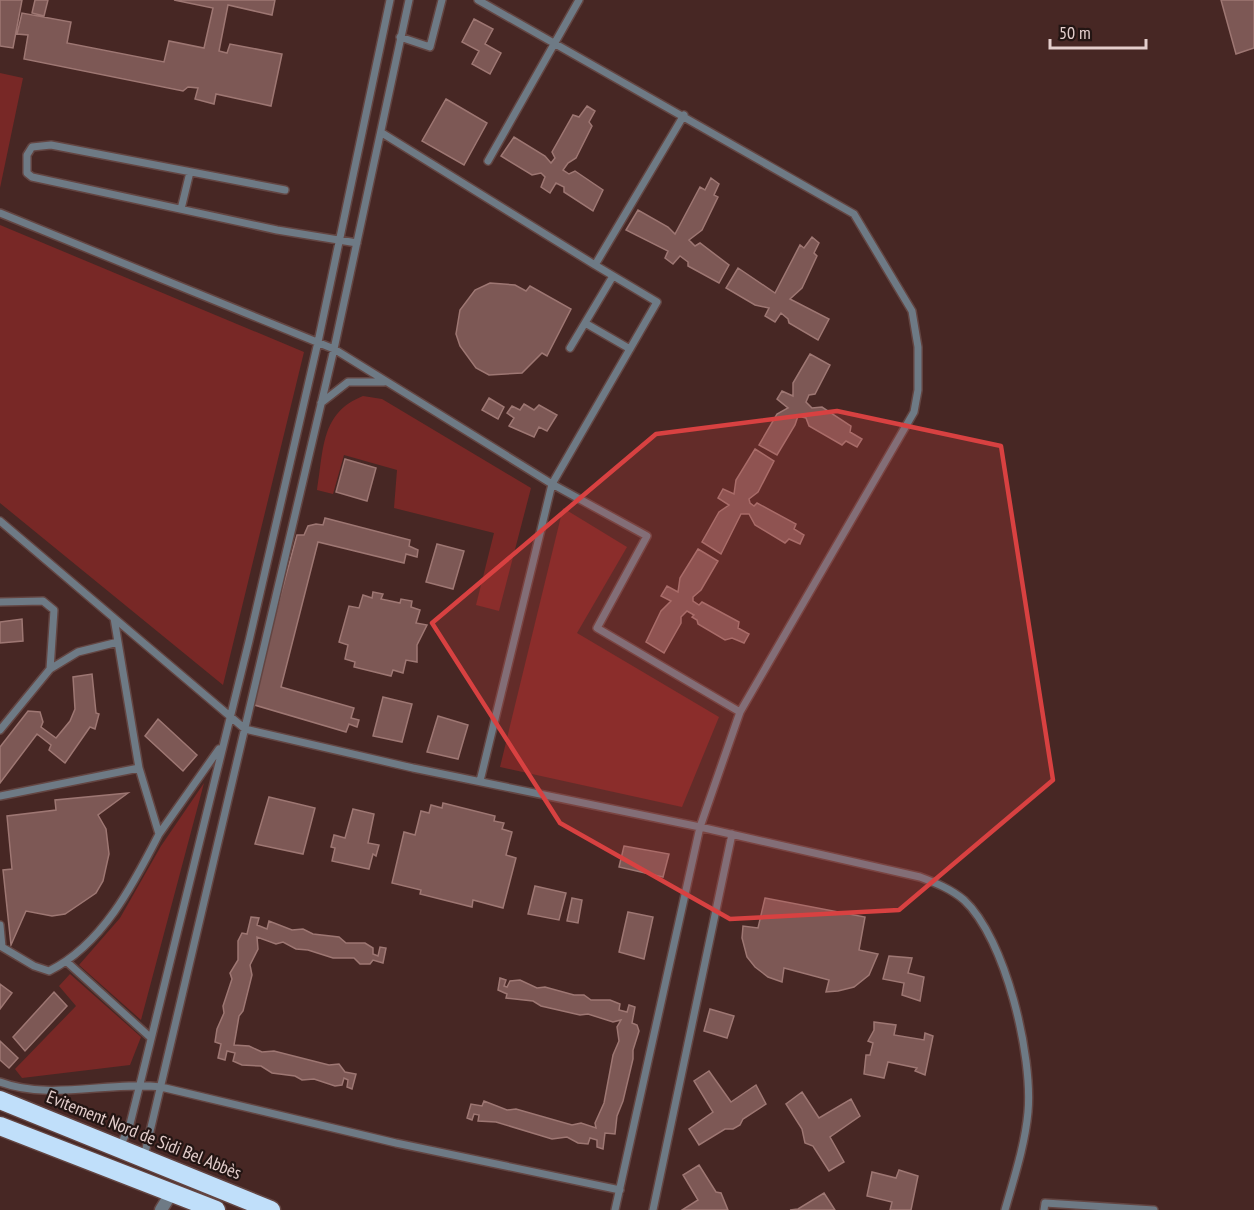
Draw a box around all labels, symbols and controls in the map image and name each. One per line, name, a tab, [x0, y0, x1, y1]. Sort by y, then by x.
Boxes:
scale bar	[1050, 12, 1146, 50]
text: 50 m	[1059, 21, 1091, 44]
street label: Evitement Nord de Sidi Bel Abbès	[43, 1085, 245, 1184]

